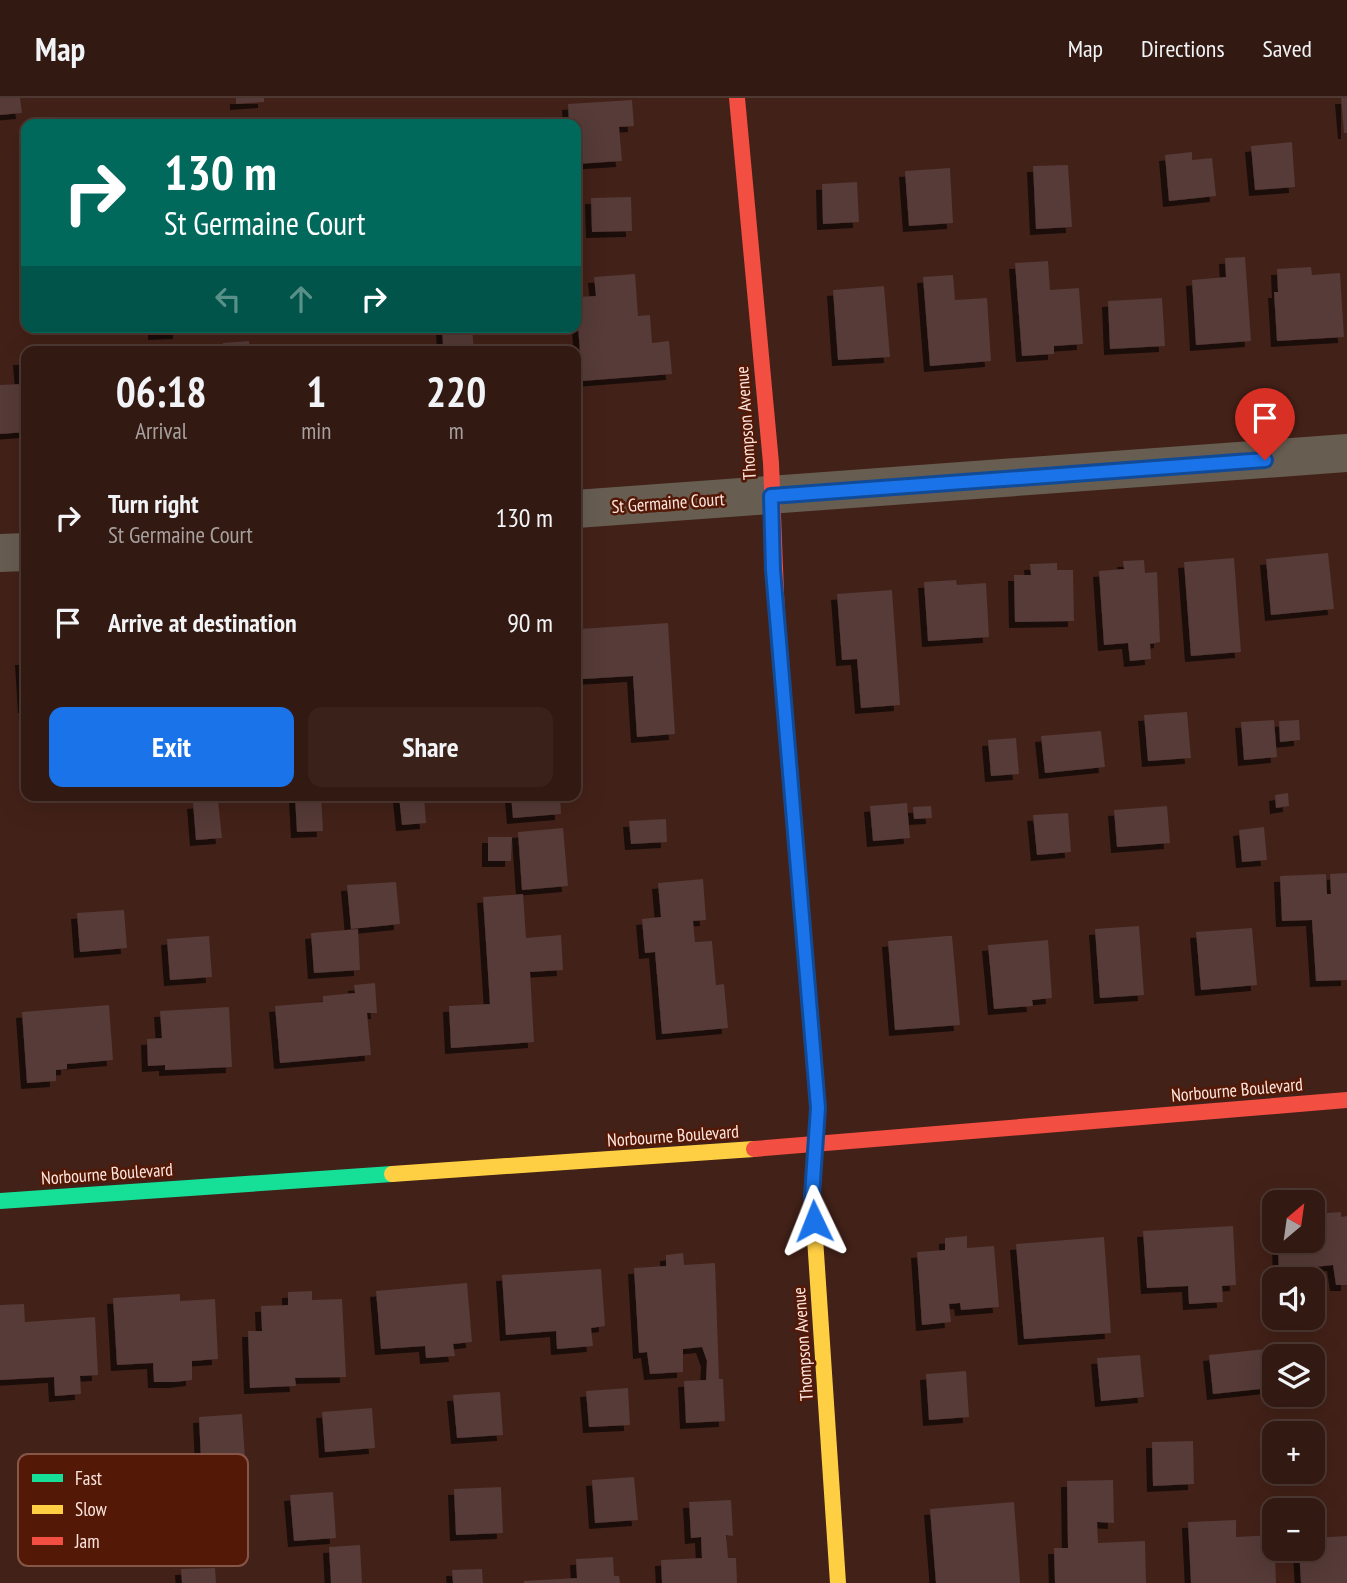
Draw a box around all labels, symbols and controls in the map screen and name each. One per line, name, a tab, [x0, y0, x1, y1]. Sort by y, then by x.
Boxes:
text: Map	[35, 27, 85, 70]
text: Map	[1068, 33, 1103, 64]
text: Directions	[1141, 33, 1225, 64]
text: Saved	[1263, 33, 1312, 64]
text: 130 m	[164, 140, 277, 204]
icon: right	[49, 147, 140, 238]
text: St Germaine Court	[164, 202, 365, 244]
icon: left	[209, 280, 247, 318]
icon: ahead	[282, 280, 320, 318]
icon: right	[355, 280, 393, 318]
text: 06:18	[116, 364, 207, 419]
text: 1	[306, 364, 326, 419]
text: 220	[426, 364, 486, 419]
street label: Thompson Avenue	[730, 365, 761, 481]
pin	[1235, 388, 1295, 460]
icon: arrive	[1246, 399, 1284, 437]
text: Arrival	[135, 416, 187, 445]
text: min	[301, 416, 331, 445]
text: m	[449, 416, 464, 445]
text: Turn right	[108, 487, 199, 520]
street label: St Germaine Court	[611, 487, 725, 518]
icon: right	[49, 499, 87, 537]
text: 130 m	[495, 501, 553, 534]
text: St Germaine Court	[108, 520, 253, 549]
icon: arrive	[49, 604, 87, 642]
text: Arrive at destination	[108, 606, 297, 639]
text: 90 m	[507, 606, 553, 639]
button: Exit	[49, 707, 294, 787]
button: Share	[308, 707, 553, 787]
street label: Norbourne Boulevard	[1170, 1072, 1304, 1107]
street label: Norbourne Boulevard	[606, 1119, 740, 1152]
street label: Norbourne Boulevard	[40, 1157, 174, 1190]
position arrow	[777, 1184, 851, 1258]
north arrow	[1262, 1190, 1325, 1253]
map controls	[1262, 1190, 1325, 1561]
button: sound	[1262, 1267, 1325, 1330]
street label: Thompson Avenue	[787, 1286, 818, 1402]
button: layers	[1262, 1344, 1325, 1407]
button: +	[1262, 1421, 1325, 1484]
legend	[18, 1454, 248, 1566]
text: Fast	[75, 1466, 103, 1490]
text: Slow	[75, 1497, 108, 1521]
button: −	[1262, 1498, 1325, 1561]
text: Jam	[74, 1529, 100, 1553]

